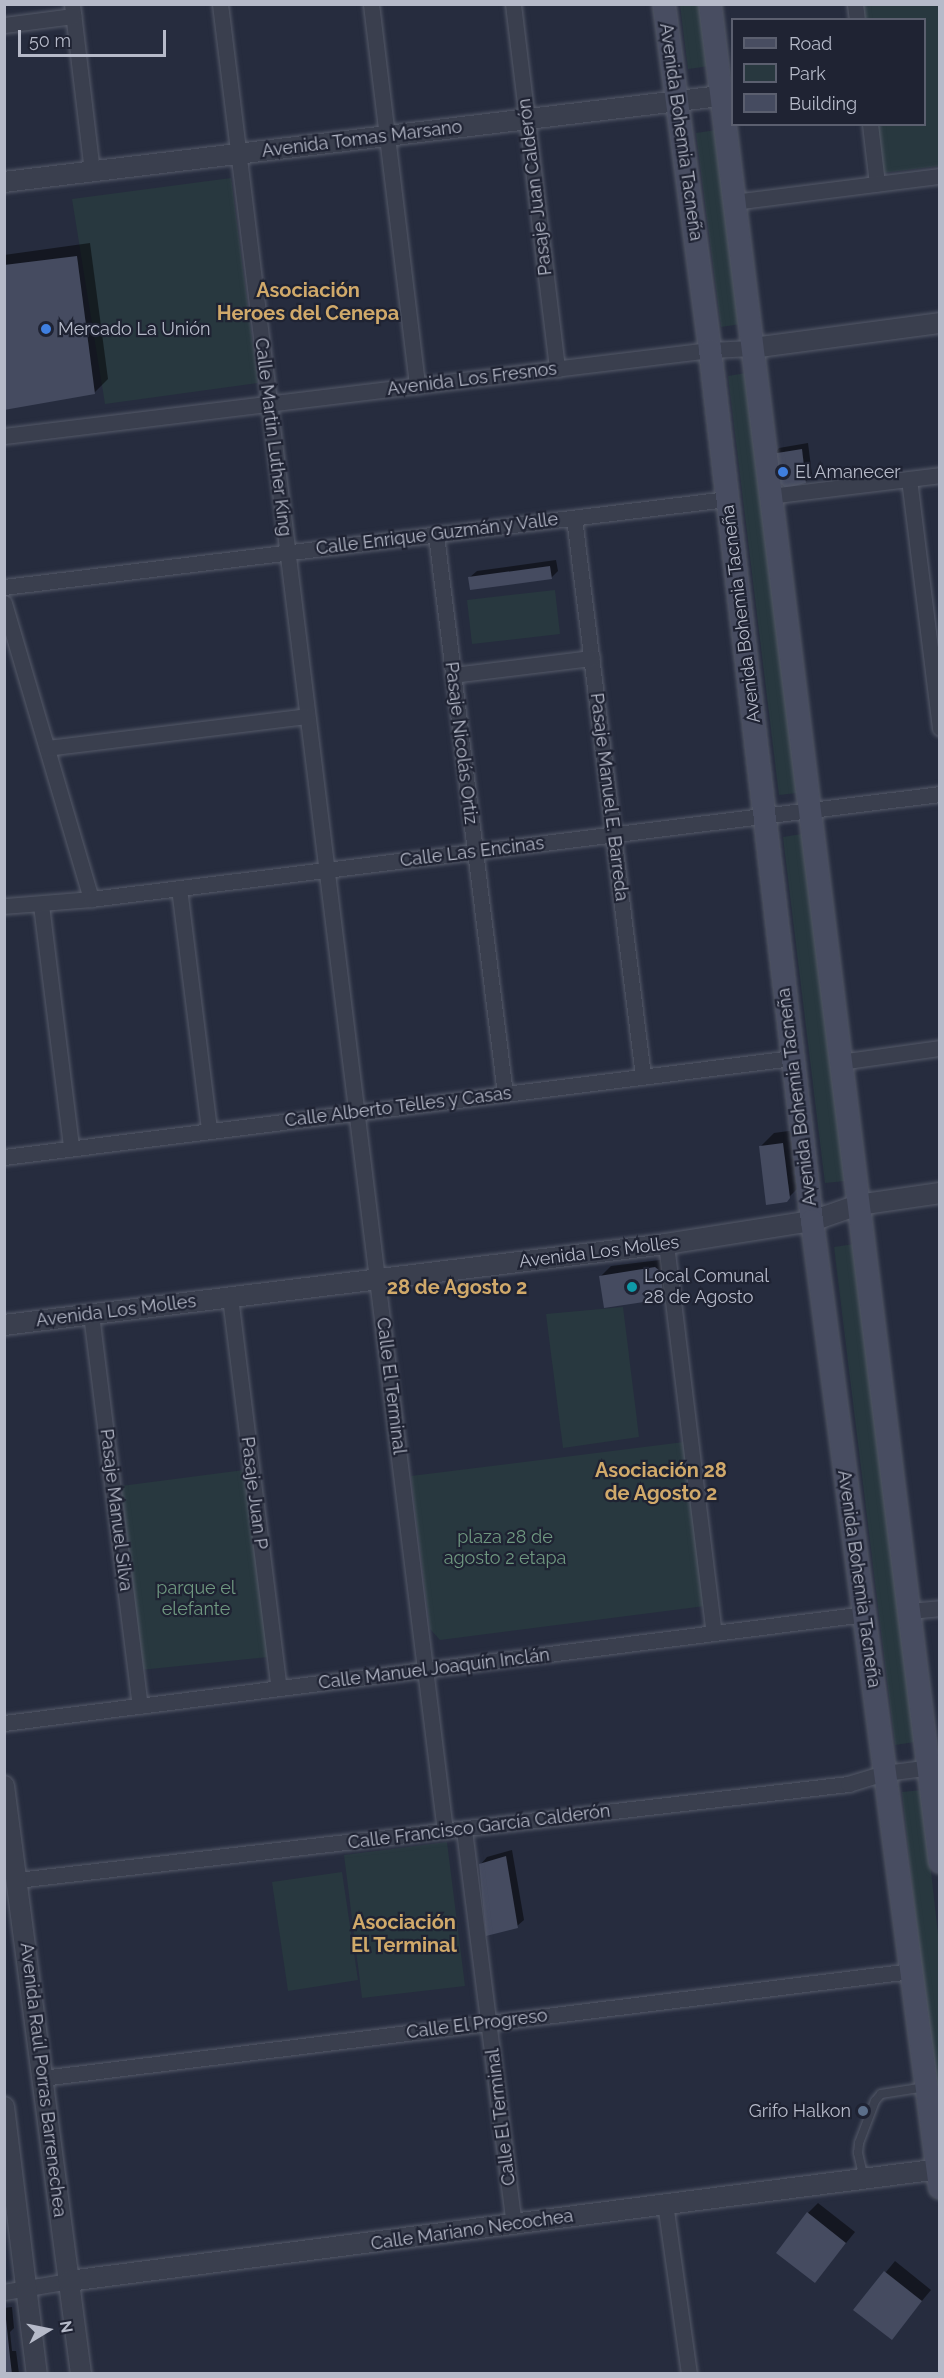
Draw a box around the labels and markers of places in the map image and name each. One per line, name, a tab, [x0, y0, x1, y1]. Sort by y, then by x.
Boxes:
place label: Mercado La Unión	[58, 318, 210, 340]
marker: Mercado La Unión	[39, 322, 53, 336]
place label: El Amanecer	[795, 461, 902, 483]
marker: El Amanecer	[776, 465, 790, 479]
place label: Local Comunal 28 de Agosto	[644, 1266, 770, 1308]
marker: Local Comunal 28 de Agosto	[625, 1280, 639, 1294]
place label: Grifo Halkon	[749, 2100, 851, 2122]
marker: Grifo Halkon	[856, 2104, 870, 2118]

